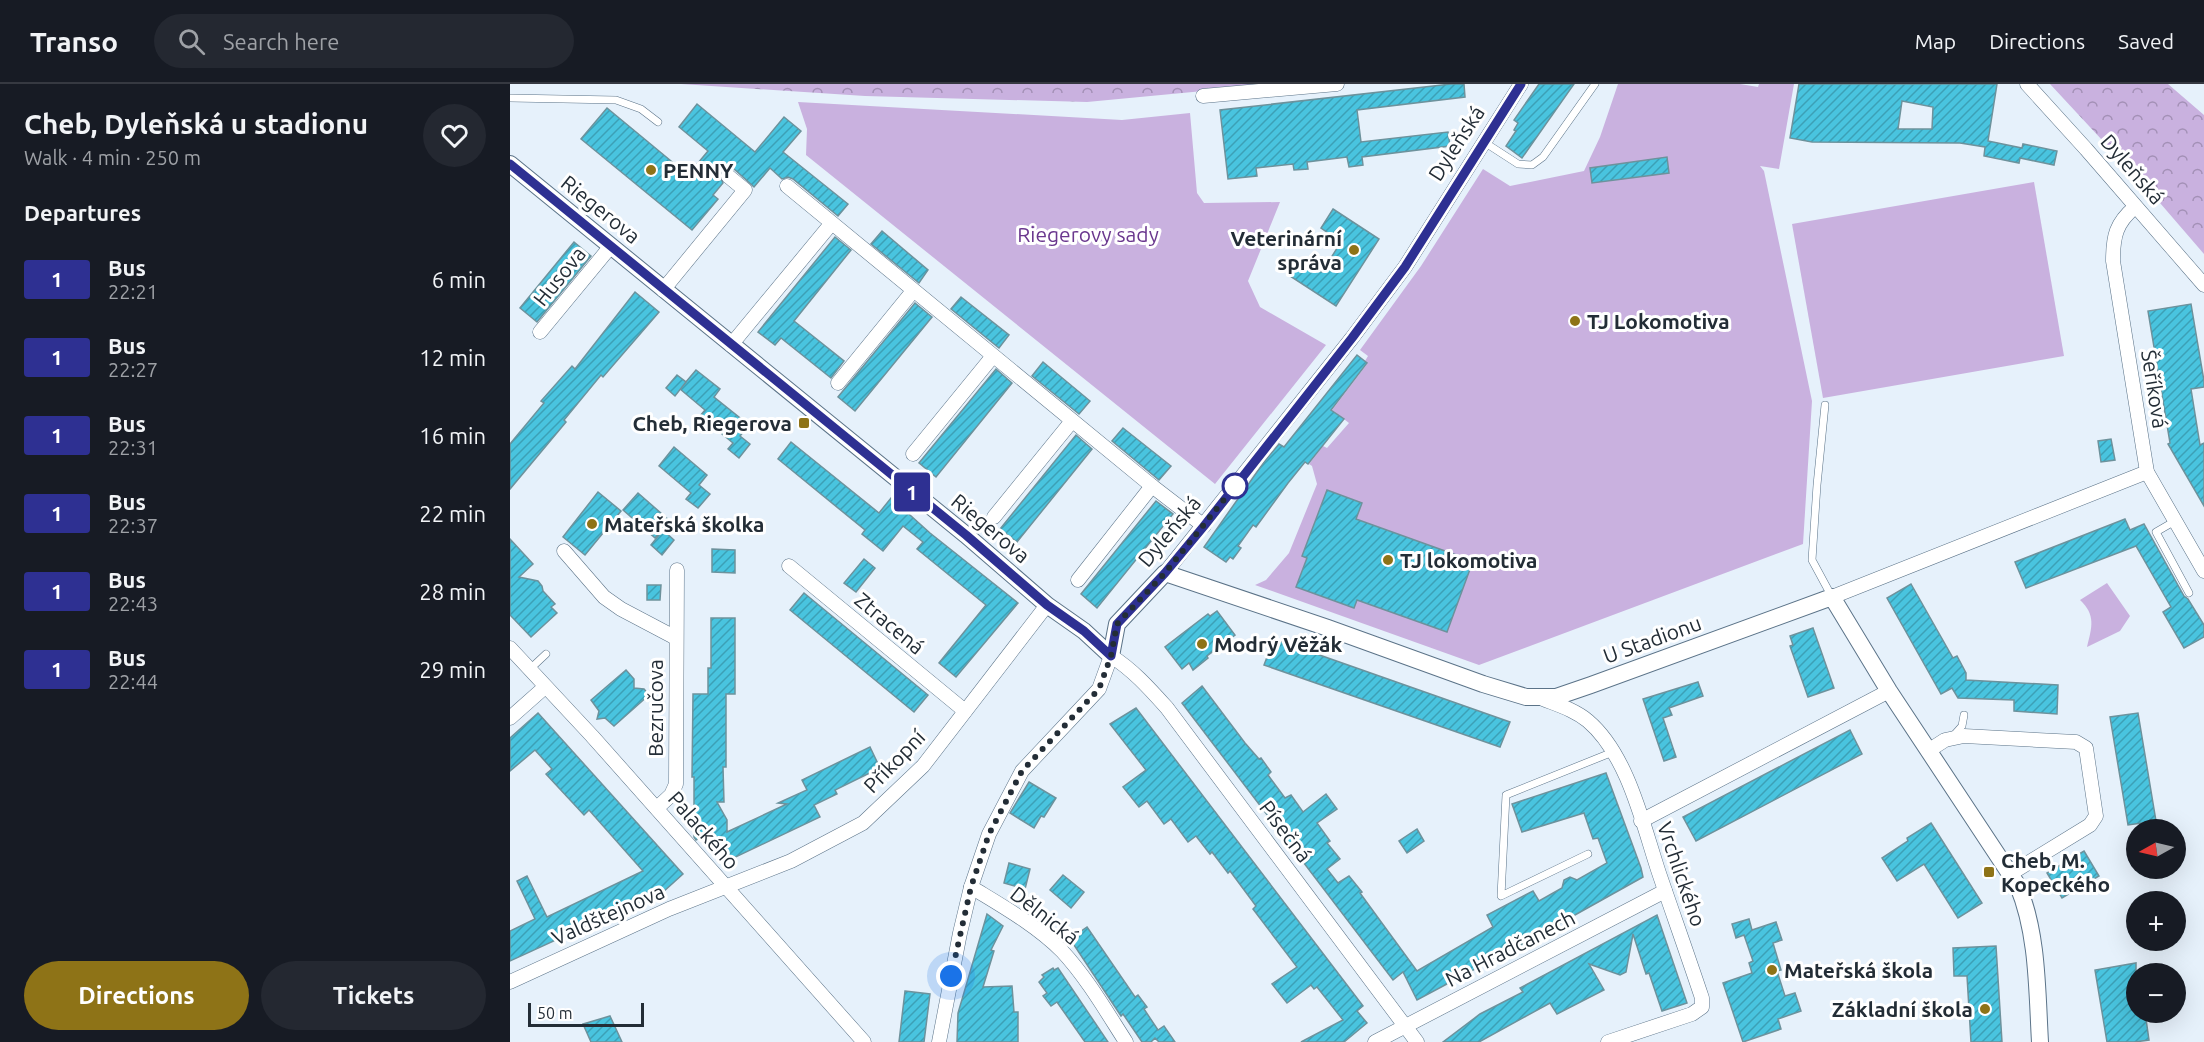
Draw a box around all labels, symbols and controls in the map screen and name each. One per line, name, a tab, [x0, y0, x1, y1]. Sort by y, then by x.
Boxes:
search box	[154, 14, 574, 68]
icon: search	[175, 25, 208, 58]
text: Transo	[30, 26, 118, 57]
text: Search here	[223, 29, 339, 54]
text: Map	[1915, 29, 1956, 53]
text: Directions	[1989, 29, 2085, 53]
text: Saved	[2118, 29, 2174, 53]
street label: Dyleňská	[1423, 101, 1489, 185]
button: heart	[423, 104, 486, 167]
text: Cheb, Dyleňská u stadionu	[24, 108, 368, 139]
street label: Dyleňská	[2096, 129, 2170, 209]
text: Walk · 4 min · 250 m	[24, 146, 201, 169]
place label: PENNY	[663, 158, 734, 182]
marker: PENNY	[644, 163, 658, 177]
street label: Riegerova	[557, 170, 645, 248]
text: Departures	[24, 200, 141, 225]
park label: Riegerovy sady	[1017, 222, 1159, 246]
place label: Veterinární správa	[1231, 226, 1342, 274]
street label: Husova	[528, 242, 590, 310]
marker: Veterinární správa	[1347, 243, 1361, 257]
text: Bus	[108, 255, 146, 280]
text: 1	[51, 267, 63, 291]
text: 6 min	[432, 267, 486, 292]
text: 22:21	[108, 280, 158, 303]
place label: TJ Lokomotiva	[1587, 309, 1730, 333]
marker: TJ Lokomotiva	[1568, 314, 1582, 328]
text: Bus	[108, 333, 146, 358]
text: 1	[51, 345, 63, 369]
text: 12 min	[419, 345, 486, 370]
street label: Šeříková	[2137, 348, 2173, 430]
text: 22:27	[108, 358, 158, 381]
text: Bus	[108, 411, 146, 436]
place label: Cheb, Riegerova	[632, 411, 792, 435]
marker: Cheb, Riegerova	[797, 416, 811, 430]
text: 1	[51, 423, 63, 447]
text: 16 min	[419, 423, 486, 448]
text: 22:31	[108, 436, 158, 459]
line badge: 1	[892, 472, 932, 512]
unlabelled marker	[1222, 473, 1248, 499]
text: 1	[906, 480, 918, 504]
street label: Riegerova	[947, 488, 1035, 568]
text: Bus	[108, 489, 146, 514]
street label: Dyleňská	[1133, 491, 1205, 571]
text: 1	[51, 501, 63, 525]
text: 22 min	[419, 501, 486, 526]
place label: Mateřská školka	[604, 512, 765, 536]
text: 22:37	[108, 514, 158, 537]
marker: Mateřská školka	[585, 517, 599, 531]
place label: TJ lokomotiva	[1400, 548, 1537, 572]
marker: TJ lokomotiva	[1381, 553, 1395, 567]
text: Bus	[108, 567, 146, 592]
text: 1	[51, 579, 63, 603]
text: 28 min	[419, 579, 486, 604]
street label: Ztracená	[851, 587, 929, 659]
text: 22:43	[108, 592, 158, 615]
street label: U Stadionu	[1600, 610, 1704, 668]
place label: Modrý Věžák	[1214, 632, 1342, 656]
marker: Modrý Věžák	[1195, 637, 1209, 651]
text: Bus	[108, 645, 146, 670]
text: 1	[51, 657, 63, 681]
text: 29 min	[419, 657, 486, 682]
street label: Bezručova	[643, 659, 667, 757]
text: 22:44	[108, 670, 158, 693]
street label: Příkopní	[858, 724, 930, 797]
street label: Palackého	[664, 786, 744, 874]
street label: Písečná	[1255, 795, 1317, 867]
street label: Vrchlického	[1653, 819, 1711, 929]
north arrow	[2126, 819, 2186, 879]
map controls	[2126, 819, 2186, 1023]
place label: Cheb, M. Kopeckého	[2001, 848, 2110, 896]
marker: Cheb, M. Kopeckého	[1982, 865, 1996, 879]
street label: Valdštejnova	[548, 878, 668, 950]
street label: Dělnická	[1006, 881, 1084, 949]
button: +	[2126, 891, 2186, 951]
street label: Na Hradčanech	[1441, 905, 1579, 991]
place label: Mateřská škola	[1784, 958, 1933, 982]
button: Directions	[24, 961, 249, 1030]
button: Tickets	[261, 961, 486, 1030]
your location	[936, 961, 966, 991]
marker: Mateřská škola	[1765, 963, 1779, 977]
button: −	[2126, 963, 2186, 1023]
place label: Základní škola	[1832, 997, 1973, 1021]
scale bar	[528, 1000, 644, 1028]
marker: Základní škola	[1978, 1002, 1992, 1016]
text: 50 m	[537, 1004, 573, 1022]

